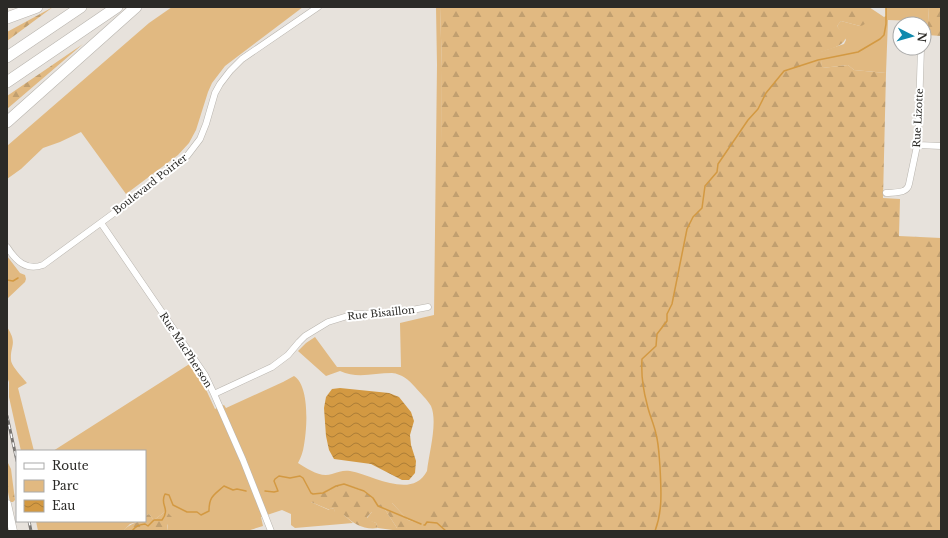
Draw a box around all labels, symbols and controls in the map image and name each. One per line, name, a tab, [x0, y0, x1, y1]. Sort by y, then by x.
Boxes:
north arrow	[892, 16, 932, 56]
text: N	[914, 31, 929, 44]
street label: Rue Lizotte	[910, 88, 926, 148]
street label: Boulevard Poirier	[110, 151, 190, 217]
street label: Rue Bisaillon	[347, 303, 415, 323]
street label: Rue MacPherson	[157, 310, 215, 390]
legend	[16, 450, 146, 522]
text: Route	[52, 458, 89, 473]
text: Parc	[52, 478, 79, 493]
text: Eau	[52, 498, 75, 513]

